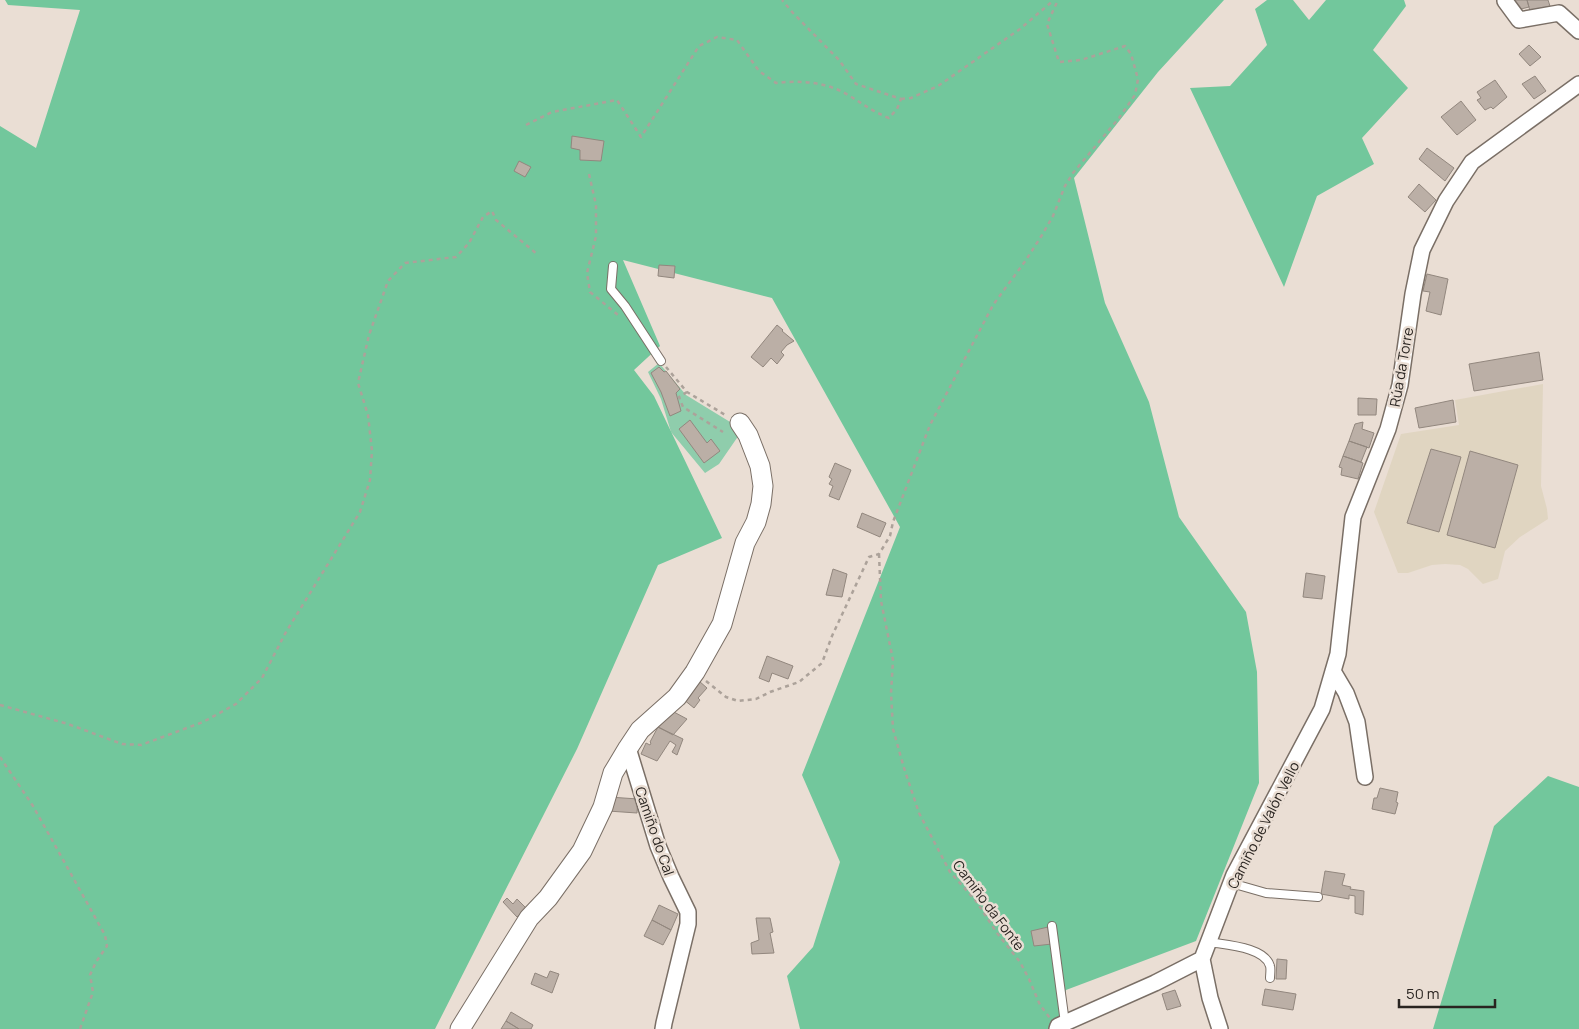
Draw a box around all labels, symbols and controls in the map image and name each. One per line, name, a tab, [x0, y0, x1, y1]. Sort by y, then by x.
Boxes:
street label: Rúa da Torre	[1385, 326, 1417, 408]
street label: Camiño de Valón Vello	[1223, 758, 1303, 892]
street label: Camiño do Cal	[631, 784, 679, 878]
street label: Camiño da Fonte	[949, 856, 1029, 954]
scale bar	[1399, 976, 1495, 1008]
text: 50 m	[1406, 983, 1440, 1004]

